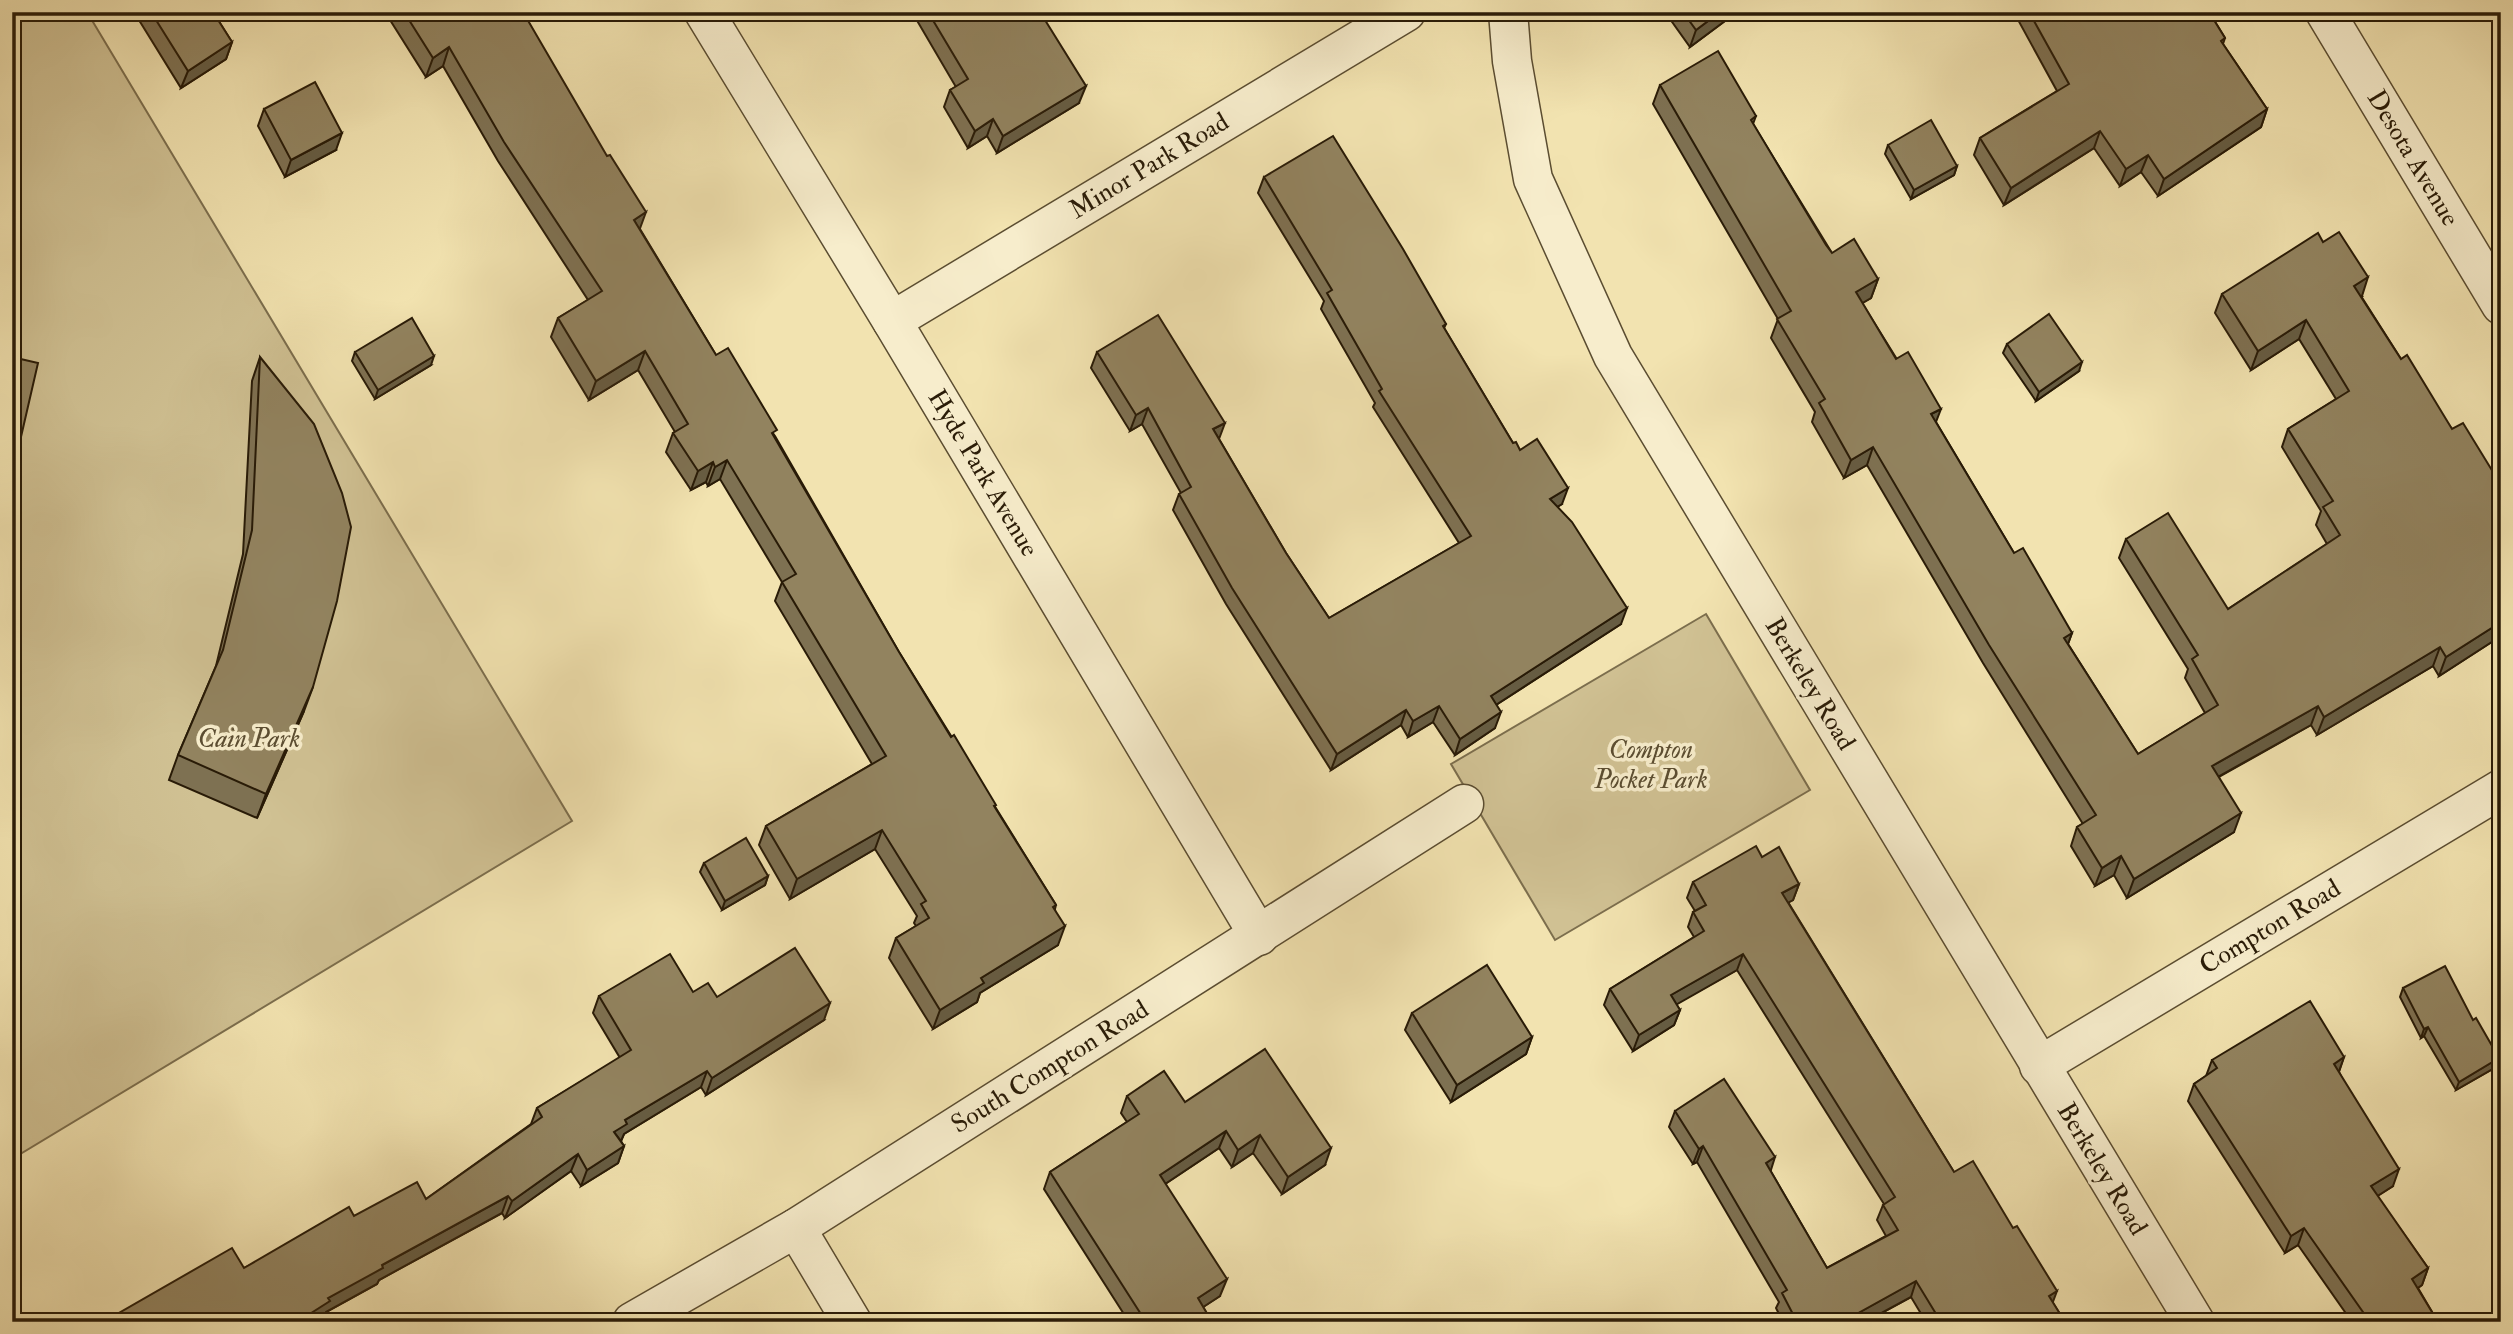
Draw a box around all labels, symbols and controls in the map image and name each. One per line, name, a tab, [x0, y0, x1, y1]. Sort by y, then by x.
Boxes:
street label: Desota Avenue	[2360, 84, 2466, 232]
street label: Minor Park Road	[1064, 106, 1235, 226]
street label: Hyde Park Avenue	[921, 384, 1046, 563]
street label: Berkeley Road	[1758, 612, 1862, 756]
park label: Cain Park	[198, 723, 300, 755]
park label: Compton Pocket Park	[1593, 734, 1708, 796]
street label: Compton Road	[2194, 872, 2347, 982]
street label: South Compton Road	[945, 993, 1155, 1142]
street label: Berkeley Road	[2050, 1097, 2154, 1241]

